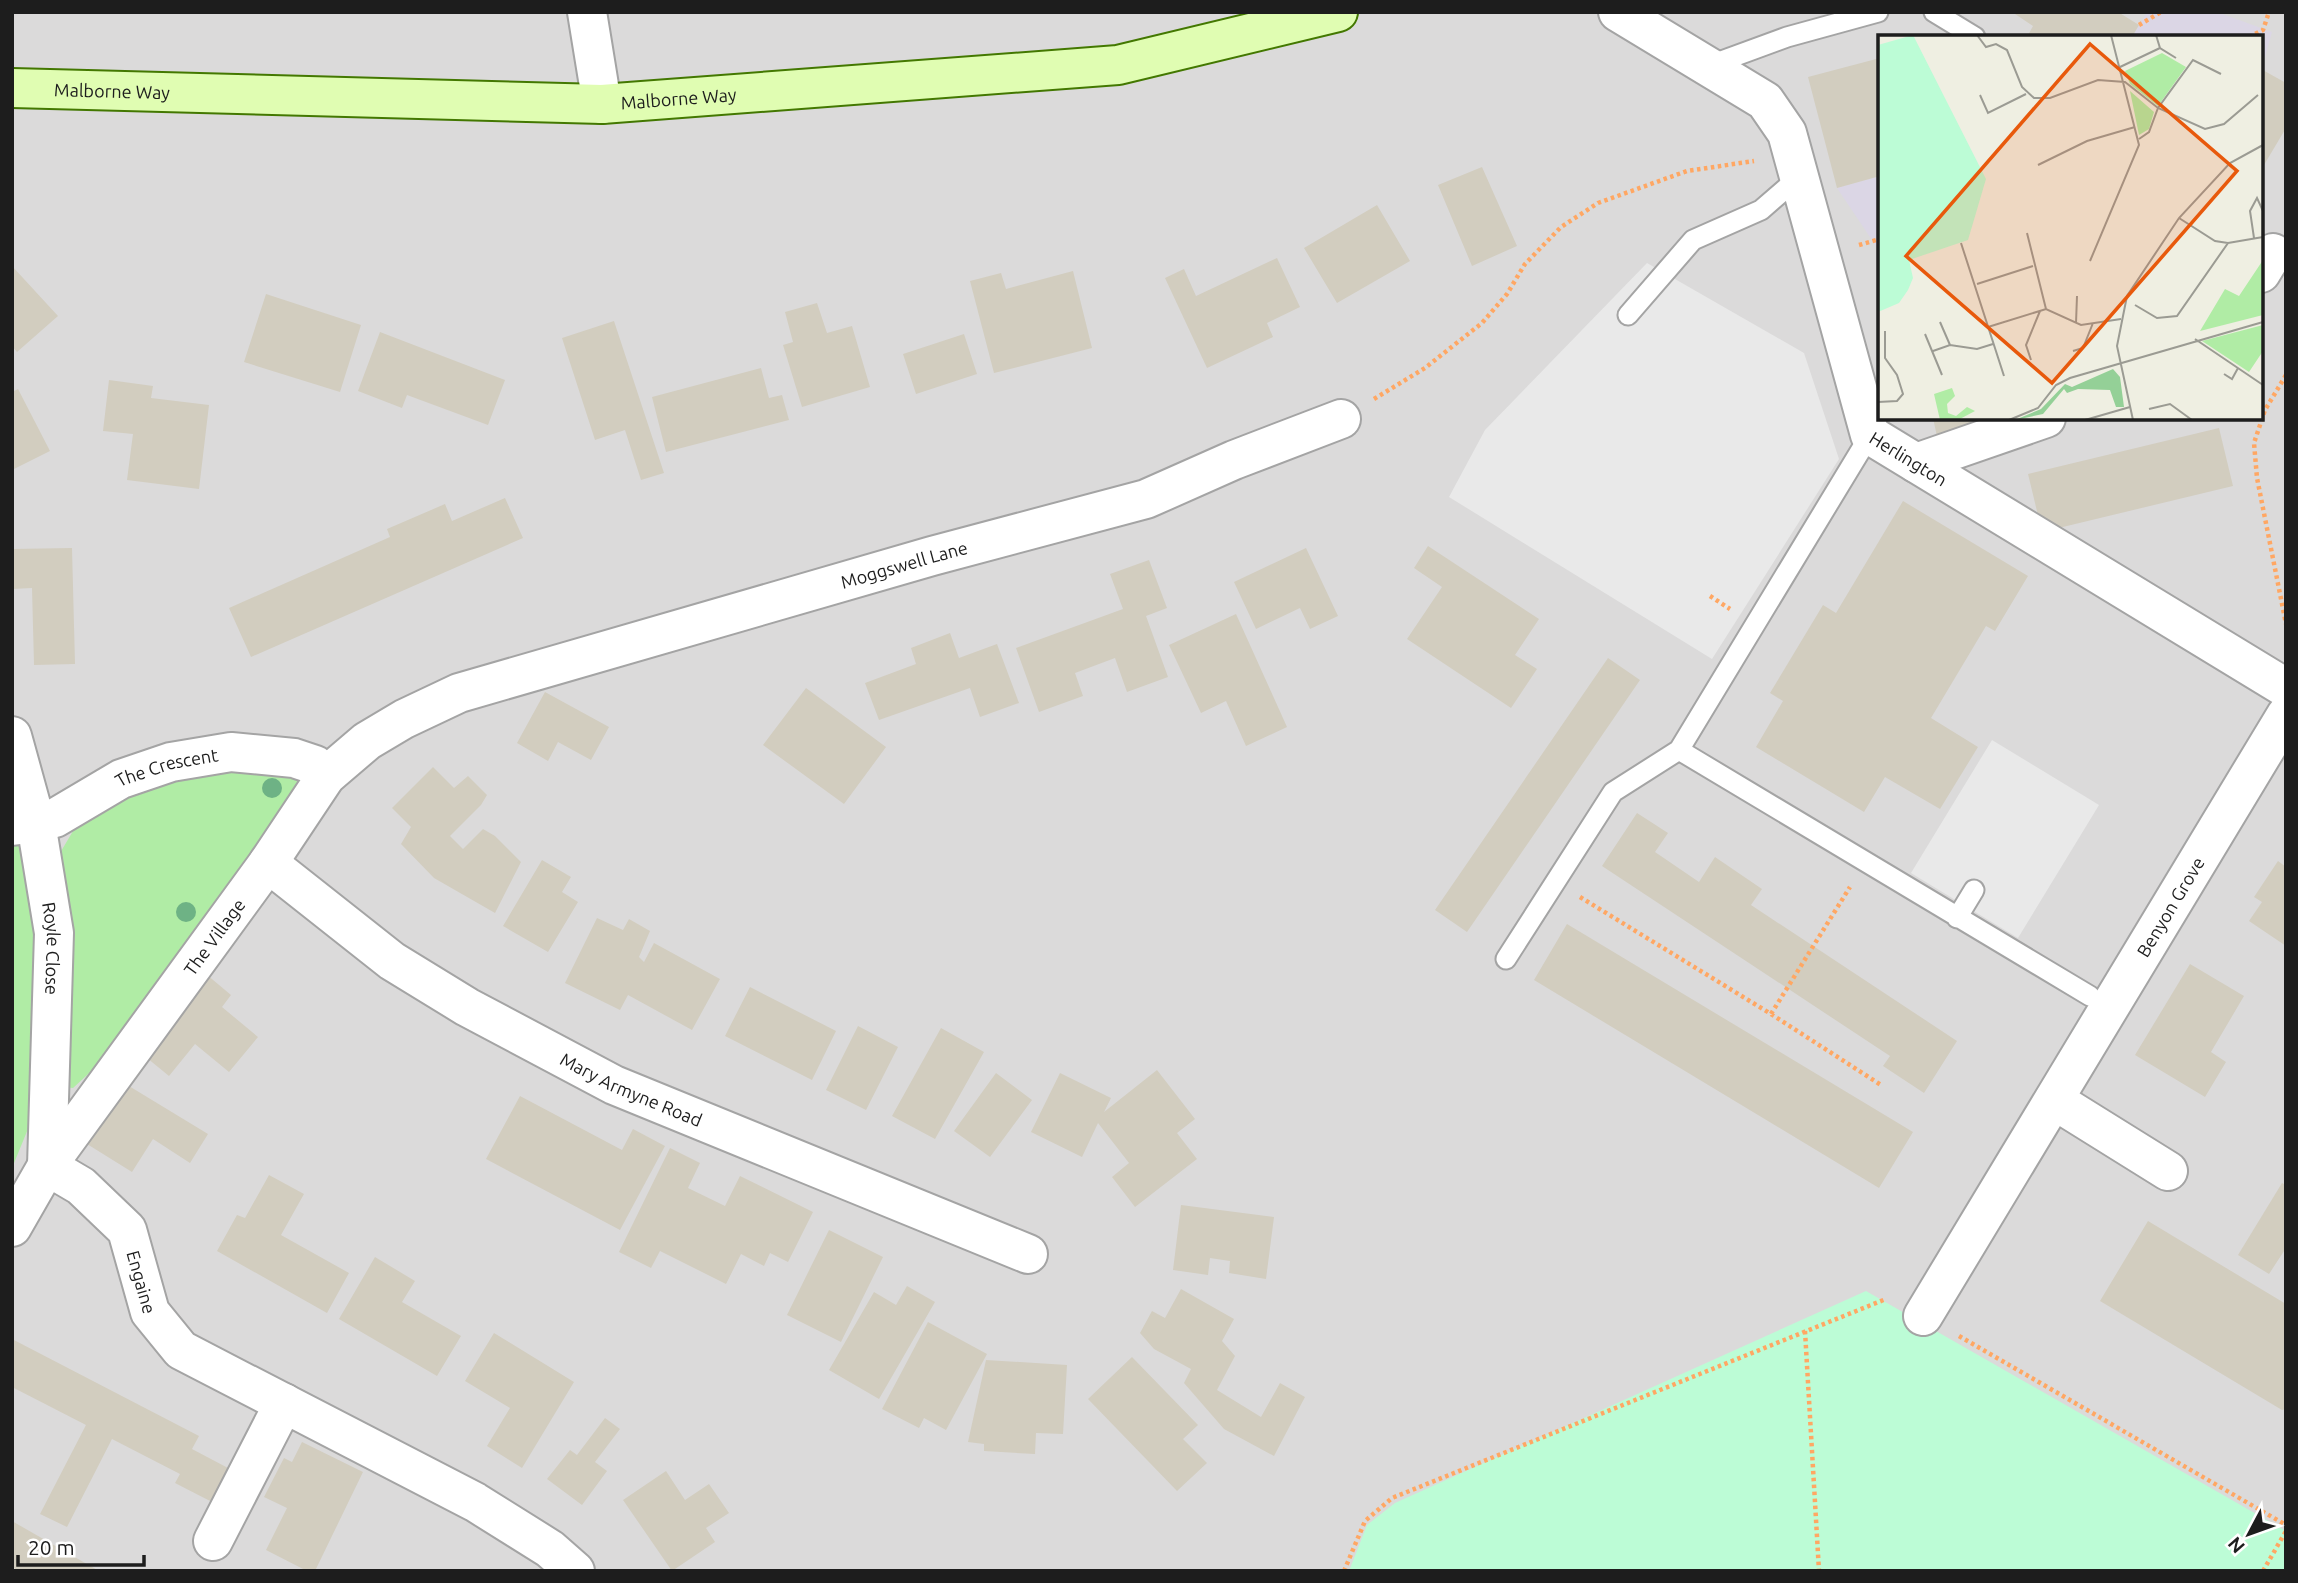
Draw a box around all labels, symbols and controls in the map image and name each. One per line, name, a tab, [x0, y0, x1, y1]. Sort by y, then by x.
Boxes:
inset map	[1878, 35, 2263, 420]
street label: Malborne Way	[54, 79, 171, 102]
street label: Malborne Way	[620, 84, 738, 113]
street label: Herlington	[1866, 427, 1951, 490]
street label: Moggswell Lane	[838, 537, 970, 592]
street label: The Crescent	[111, 744, 219, 790]
street label: Benyon Grove	[2132, 853, 2208, 960]
street label: The Village	[180, 895, 249, 979]
street label: Royle Close	[39, 900, 64, 995]
street label: Mary Armyne Road	[557, 1048, 705, 1130]
street label: Engaine	[123, 1248, 160, 1316]
north arrow	[2214, 1499, 2284, 1569]
scale bar	[18, 1524, 144, 1568]
text: N	[2223, 1533, 2249, 1558]
text: 20 m	[28, 1535, 75, 1559]

